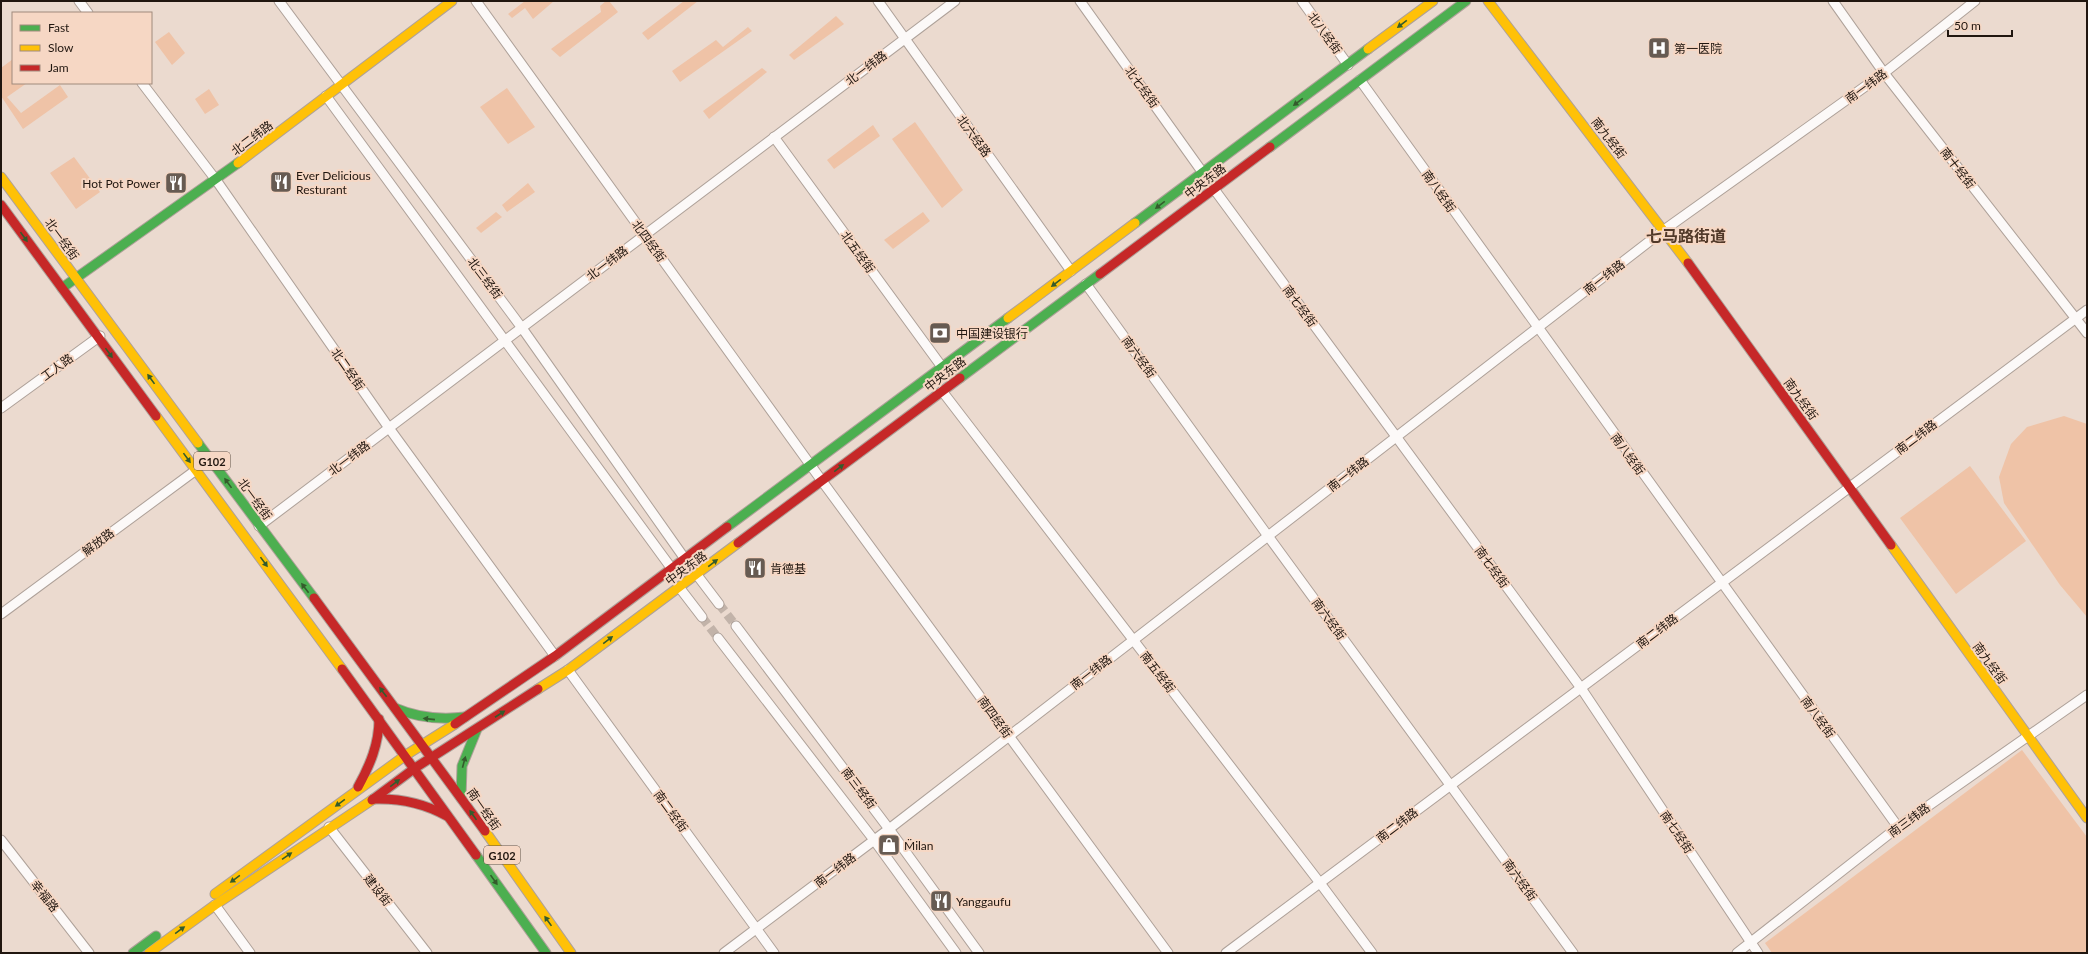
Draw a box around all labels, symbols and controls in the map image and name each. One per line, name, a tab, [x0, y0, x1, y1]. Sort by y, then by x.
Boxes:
street label: 北八经街	[1305, 9, 1345, 57]
legend	[12, 12, 152, 84]
scale bar	[1948, 12, 2012, 38]
text: 50 m	[1954, 18, 1981, 33]
text: Fast	[48, 20, 70, 35]
one-way arrow	[1397, 20, 1407, 28]
hospital icon: 第一医院	[1646, 35, 1672, 61]
text: Slow	[48, 40, 74, 55]
place label: 第一医院	[1674, 41, 1722, 56]
street label: 北一纬路	[842, 48, 890, 88]
text: Jam	[48, 60, 69, 75]
street label: 北七经街	[1122, 63, 1162, 111]
street label: 南一纬路	[1842, 66, 1890, 106]
one-way arrow	[1293, 98, 1303, 106]
street label: 北六经路	[954, 112, 994, 160]
street label: 南九经街	[1588, 114, 1630, 162]
street label: 北二纬路	[228, 118, 276, 158]
street label: 南十经街	[1937, 144, 1979, 192]
street label: 中央东路	[1181, 161, 1229, 201]
street label: 南八经街	[1419, 167, 1459, 215]
place label: Ever Delicious Resturant	[296, 168, 371, 197]
restaurant icon: Ever Delicious Resturant	[268, 169, 294, 195]
restaurant icon: Hot Pot Power	[163, 170, 189, 196]
place label: Hot Pot Power	[82, 176, 161, 191]
one-way arrow	[1155, 201, 1165, 209]
street label: 北一经街	[42, 215, 82, 263]
street label: 北四经街	[629, 217, 669, 265]
district label: 七马路街道	[1646, 226, 1726, 245]
street label: 北五经街	[838, 228, 878, 276]
one-way arrow	[20, 232, 28, 242]
street label: 北一纬路	[583, 243, 631, 283]
street label: 北三经街	[465, 254, 505, 302]
street label: 南一纬路	[1580, 256, 1628, 298]
one-way arrow	[1050, 278, 1061, 287]
street label: 南七经街	[1280, 282, 1320, 330]
bank icon: 中国建设银行	[927, 320, 953, 346]
place label: 中国建设银行	[956, 326, 1028, 341]
street label: 南六经街	[1119, 333, 1159, 381]
street label: 北二经街	[328, 345, 368, 393]
one-way arrow	[105, 347, 114, 358]
street label: 工人路	[38, 350, 76, 384]
street label: 中央东路	[921, 354, 969, 394]
one-way arrow	[147, 373, 155, 384]
street label: 南九经街	[1781, 375, 1821, 423]
street label: 南二纬路	[1892, 417, 1940, 457]
street label: 南八经街	[1608, 430, 1648, 478]
street label: 北一纬路	[325, 438, 373, 478]
one-way arrow	[182, 452, 191, 463]
road number: G102	[194, 452, 230, 470]
street label: 南一纬路	[1324, 453, 1372, 495]
one-way arrow	[833, 464, 844, 473]
street label: 北一经街	[235, 475, 275, 523]
one-way arrow	[224, 478, 232, 489]
street label: 解放路	[79, 525, 117, 559]
street label: 南七经街	[1472, 543, 1512, 591]
street label: 中央东路	[662, 548, 710, 588]
restaurant icon: 肯德基	[742, 555, 768, 581]
one-way arrow	[259, 557, 268, 568]
one-way arrow	[707, 559, 718, 568]
place label: 肯德基	[770, 561, 806, 576]
one-way arrow	[301, 582, 310, 593]
street label: 南六经街	[1309, 595, 1349, 643]
street label: 南二纬路	[1633, 611, 1681, 651]
one-way arrow	[602, 636, 613, 644]
street label: 南九经街	[1970, 639, 2010, 687]
street label: 南五经街	[1137, 648, 1179, 696]
street label: 南一纬路	[1067, 651, 1115, 693]
one-way arrow	[379, 687, 387, 698]
street label: 南四经街	[975, 693, 1015, 741]
street label: 南八经街	[1798, 693, 1838, 741]
one-way arrow	[495, 710, 506, 717]
one-way arrow	[423, 715, 435, 722]
one-way arrow	[461, 756, 467, 768]
street label: 南三经街	[839, 764, 879, 812]
one-way arrow	[389, 779, 400, 787]
street label: 南一经街	[464, 785, 504, 833]
street label: 南二经街	[651, 787, 691, 835]
one-way arrow	[335, 799, 345, 807]
street label: 南三纬路	[1885, 800, 1933, 840]
street label: 南二纬路	[1373, 805, 1421, 845]
street label: 南七经街	[1657, 808, 1697, 856]
one-way arrow	[469, 810, 477, 820]
shop icon: M̈ilan	[876, 832, 902, 858]
place label: M̈ilan	[904, 838, 934, 853]
road number: G102	[484, 846, 520, 864]
street label: 南一纬路	[811, 850, 859, 890]
one-way arrow	[282, 852, 292, 860]
street label: 南六经街	[1500, 856, 1540, 904]
street label: 建设街	[361, 871, 395, 909]
one-way arrow	[490, 874, 498, 885]
one-way arrow	[229, 875, 240, 883]
street label: 幸福路	[28, 877, 62, 915]
restaurant icon: Yanggaufu	[928, 888, 954, 914]
place label: Yanggaufu	[956, 894, 1011, 909]
one-way arrow	[544, 916, 552, 926]
one-way arrow	[175, 926, 186, 934]

